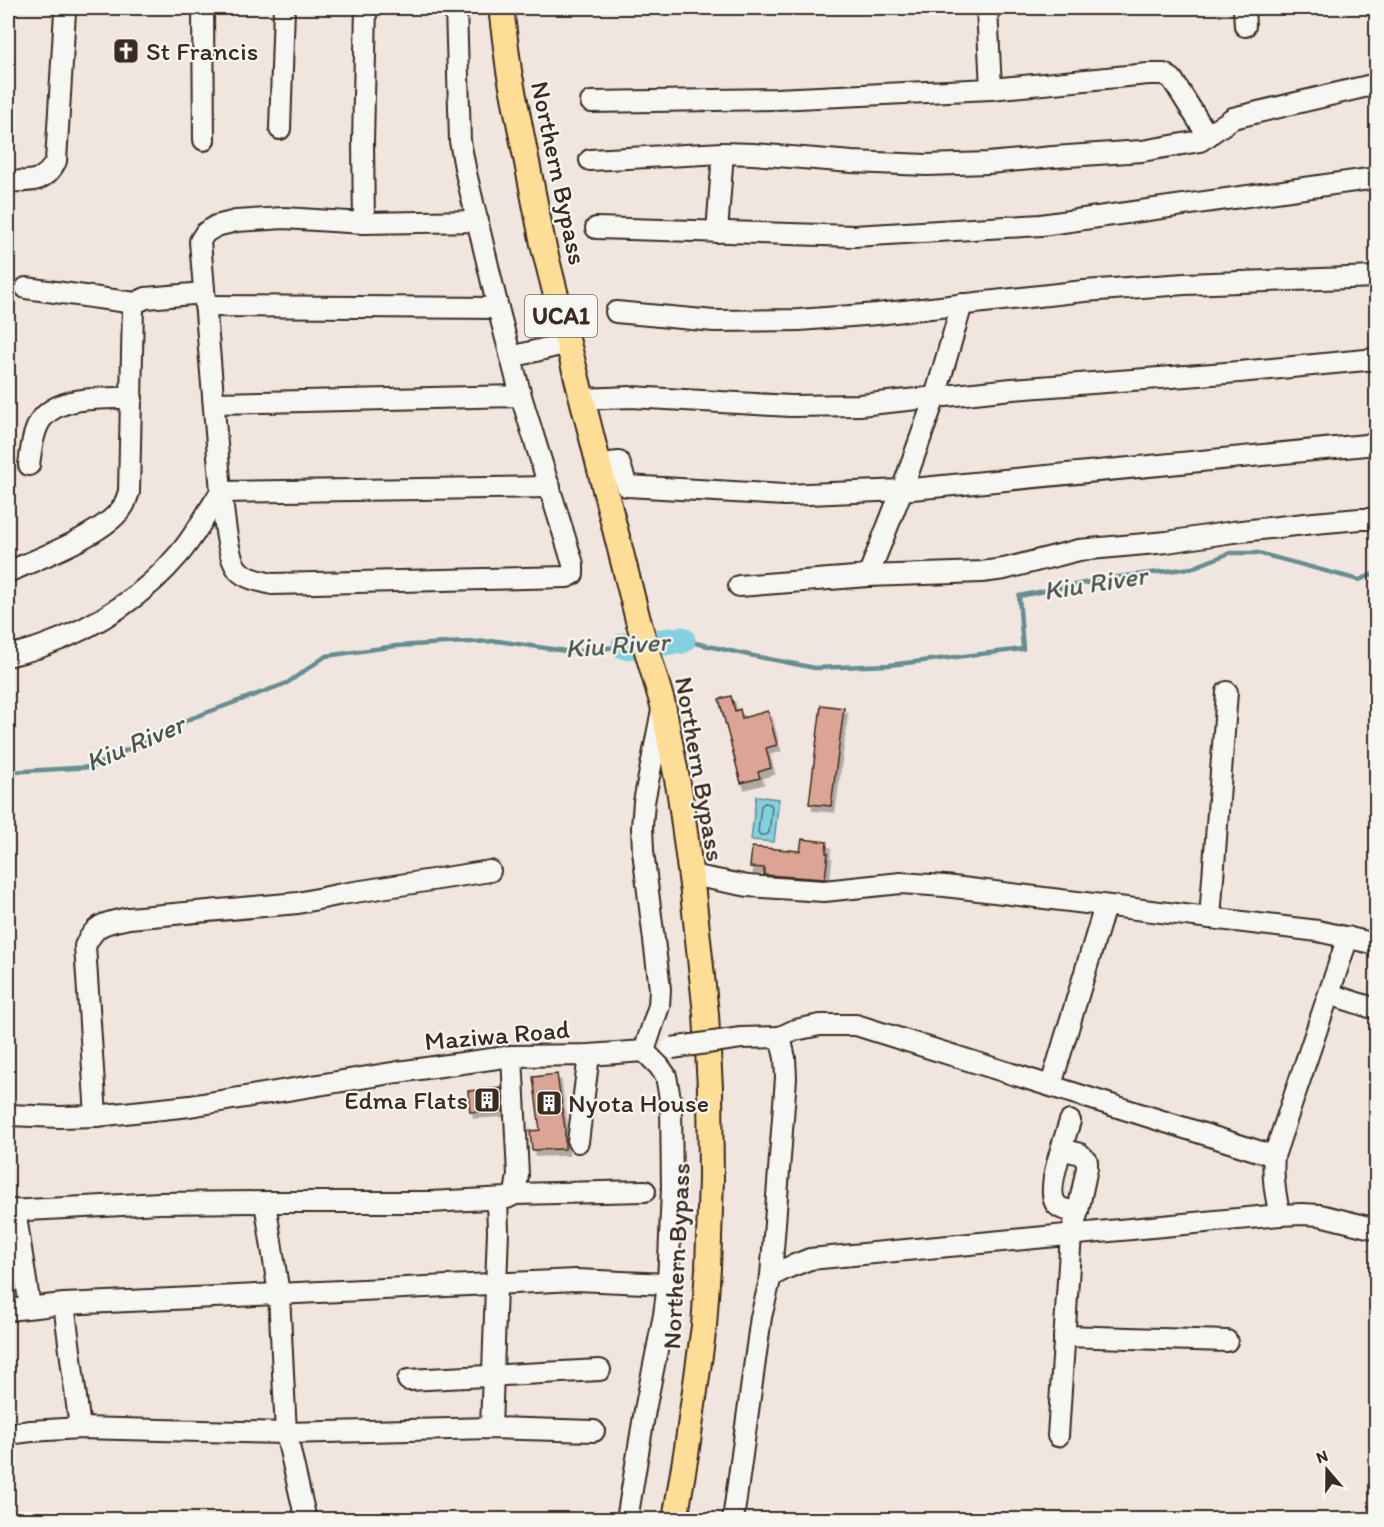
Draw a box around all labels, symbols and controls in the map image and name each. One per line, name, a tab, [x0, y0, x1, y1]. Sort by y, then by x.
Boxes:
place label: St Francis	[146, 35, 258, 67]
church icon: St Francis	[111, 36, 141, 66]
street label: Northern Bypass	[524, 78, 594, 268]
road number: UCA1	[525, 295, 597, 337]
water label: Kiu River	[1041, 558, 1152, 607]
water label: Kiu River	[564, 624, 673, 665]
street label: Northern Bypass	[668, 674, 732, 864]
water label: Kiu River	[80, 706, 192, 778]
street label: Maziwa Road	[423, 1013, 571, 1057]
place label: Edma Flats	[344, 1084, 468, 1116]
building icon: Edma Flats	[472, 1085, 502, 1115]
place label: Nyota House	[568, 1087, 709, 1119]
building icon: Nyota House	[534, 1088, 564, 1118]
street label: Northern Bypass	[655, 1162, 697, 1350]
north arrow	[1297, 1440, 1357, 1500]
text: N	[1314, 1446, 1330, 1467]

